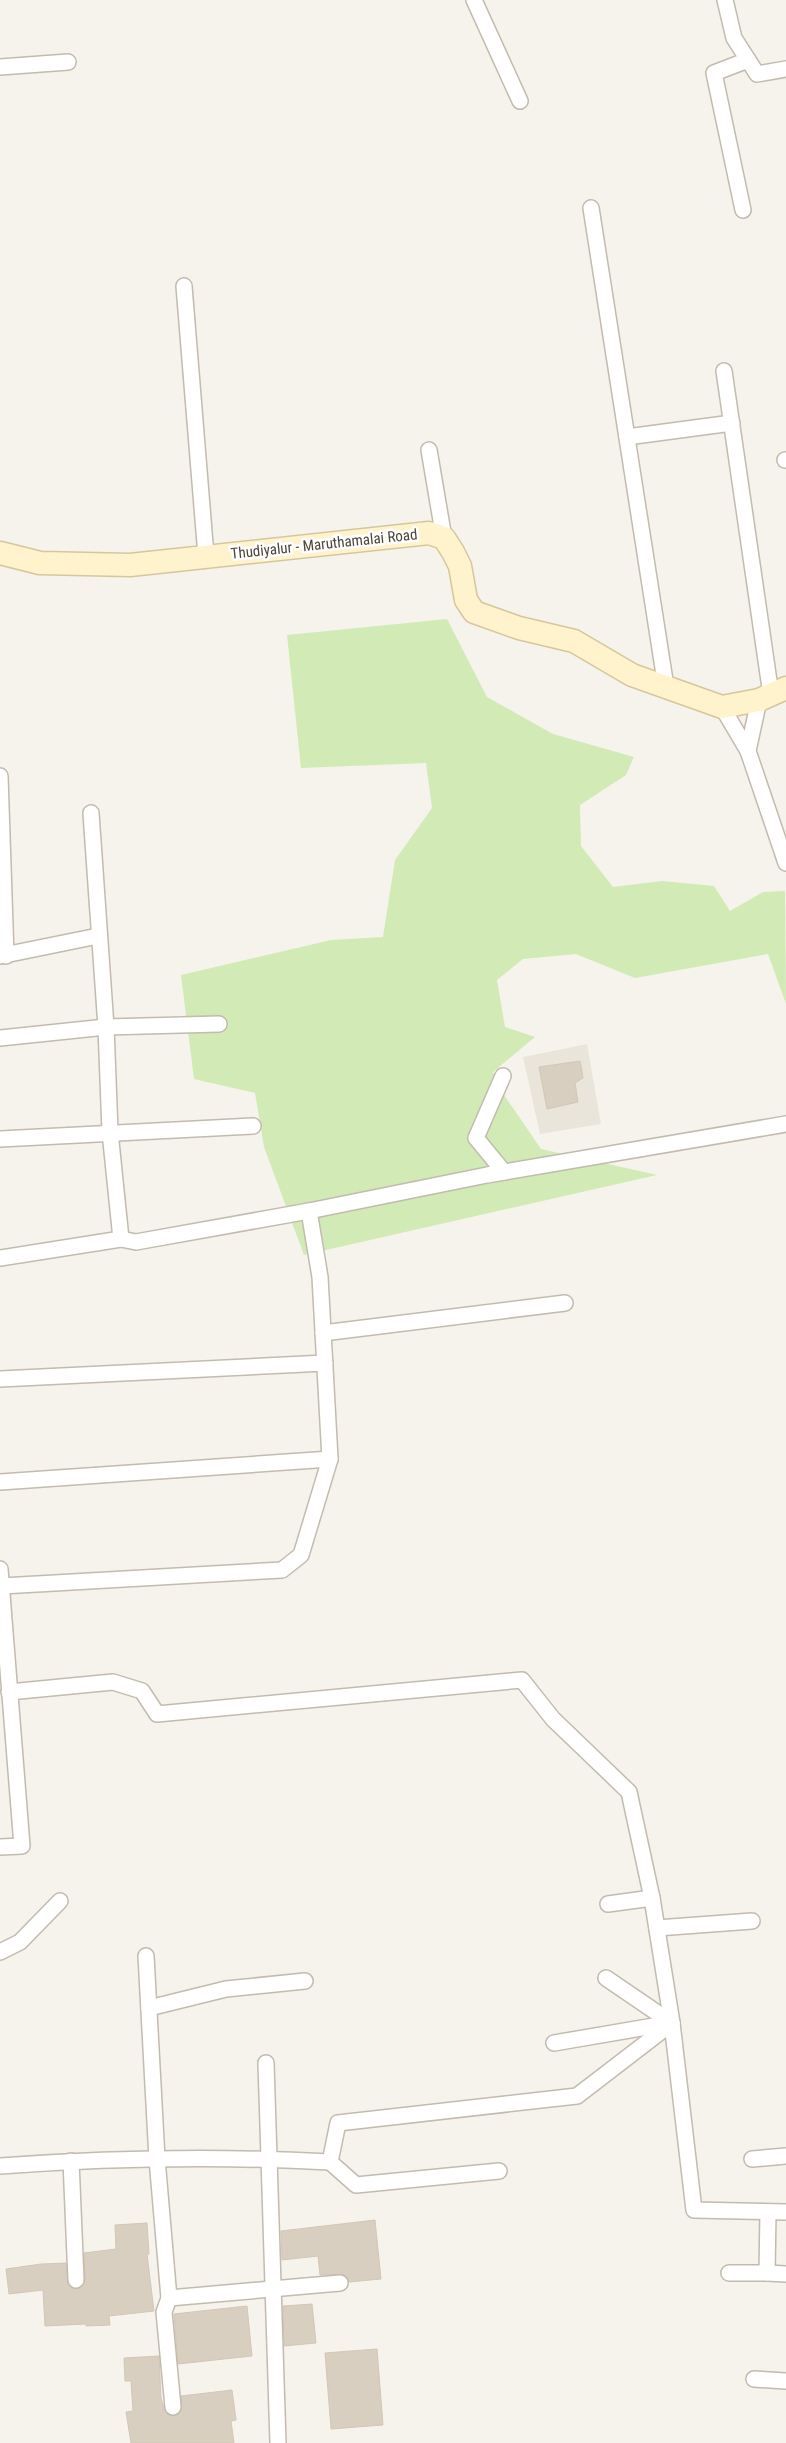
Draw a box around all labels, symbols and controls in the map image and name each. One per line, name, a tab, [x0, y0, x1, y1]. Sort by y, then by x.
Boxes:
street label: Thudiyalur - Maruthamalai Road	[230, 525, 418, 563]

